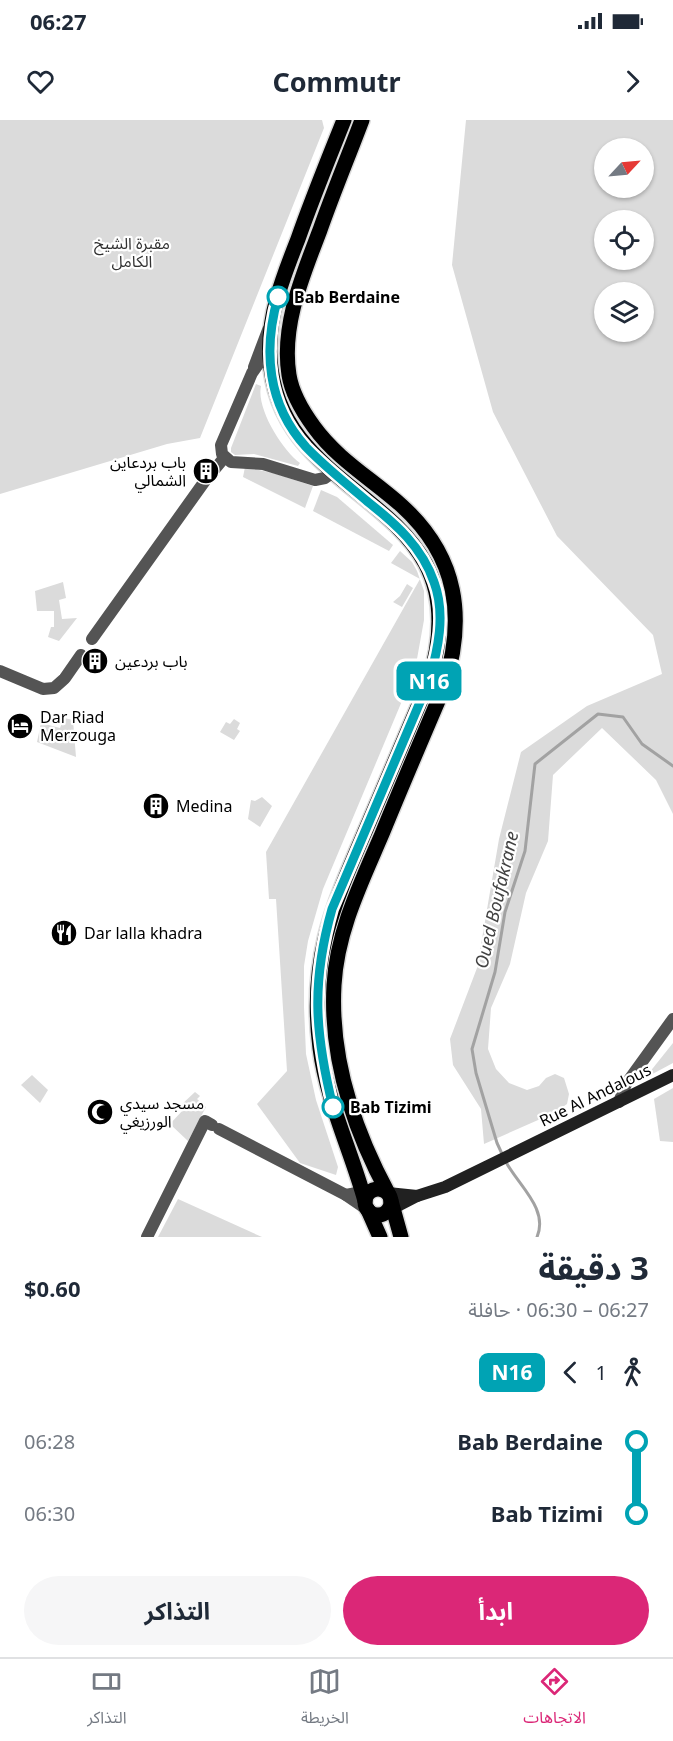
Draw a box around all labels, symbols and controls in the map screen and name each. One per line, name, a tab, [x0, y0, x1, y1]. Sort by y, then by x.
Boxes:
text: 06:27	[30, 6, 87, 36]
text: Commutr	[272, 63, 401, 100]
icon: heart	[24, 65, 57, 98]
icon: forward	[616, 65, 649, 98]
north arrow	[594, 138, 654, 198]
map controls	[594, 138, 654, 342]
button: locate	[594, 210, 654, 270]
park label: مقبرة الشيخ الكامل	[94, 232, 170, 272]
button: layers	[594, 282, 654, 342]
marker: Bab Berdaine	[267, 286, 289, 308]
place label: Bab Berdaine	[294, 286, 400, 308]
place label: باب بردعاين الشمالي	[110, 451, 186, 493]
building icon: باب بردعاين الشمالي	[191, 456, 221, 486]
building icon: باب بردعين	[80, 646, 110, 676]
place label: باب بردعين	[115, 650, 188, 672]
line badge: N16	[394, 662, 464, 700]
text: N16	[408, 667, 450, 695]
place label: Dar Riad Merzouga	[40, 706, 116, 746]
hotel icon: Dar Riad Merzouga	[5, 711, 35, 741]
building icon: Medina	[141, 791, 171, 821]
place label: Medina	[176, 795, 232, 817]
water label: Oued Boufakrane	[469, 829, 523, 971]
restaurant icon: Dar lalla khadra	[49, 918, 79, 948]
place label: Dar lalla khadra	[84, 922, 202, 944]
street label: Rue Al Andalous	[535, 1058, 655, 1132]
place label: مسجد سيدي الورزيغي	[120, 1092, 204, 1134]
marker: Bab Tizimi	[322, 1096, 344, 1118]
place label: Bab Tizimi	[350, 1096, 432, 1118]
mosque icon: مسجد سيدي الورزيغي	[85, 1097, 115, 1127]
text: 3 دقيقة	[539, 1245, 649, 1290]
text: $0.60	[24, 1273, 81, 1303]
text: 06:27 – 06:30 · حافلة	[468, 1296, 649, 1323]
icon: back	[554, 1356, 587, 1389]
icon: walk	[616, 1356, 649, 1389]
text: N16	[491, 1358, 533, 1386]
text: 1	[596, 1359, 607, 1386]
text: Bab Berdaine	[457, 1426, 603, 1456]
text: 06:28	[24, 1428, 75, 1455]
text: Bab Tizimi	[491, 1498, 603, 1528]
text: 06:30	[24, 1500, 75, 1527]
button: التذاكر	[24, 1576, 331, 1645]
button: ابدأ	[343, 1576, 649, 1645]
tab: التذاكر	[87, 1665, 126, 1735]
tab: الخريطة	[301, 1665, 349, 1735]
tab: الاتجاهات	[523, 1665, 586, 1735]

